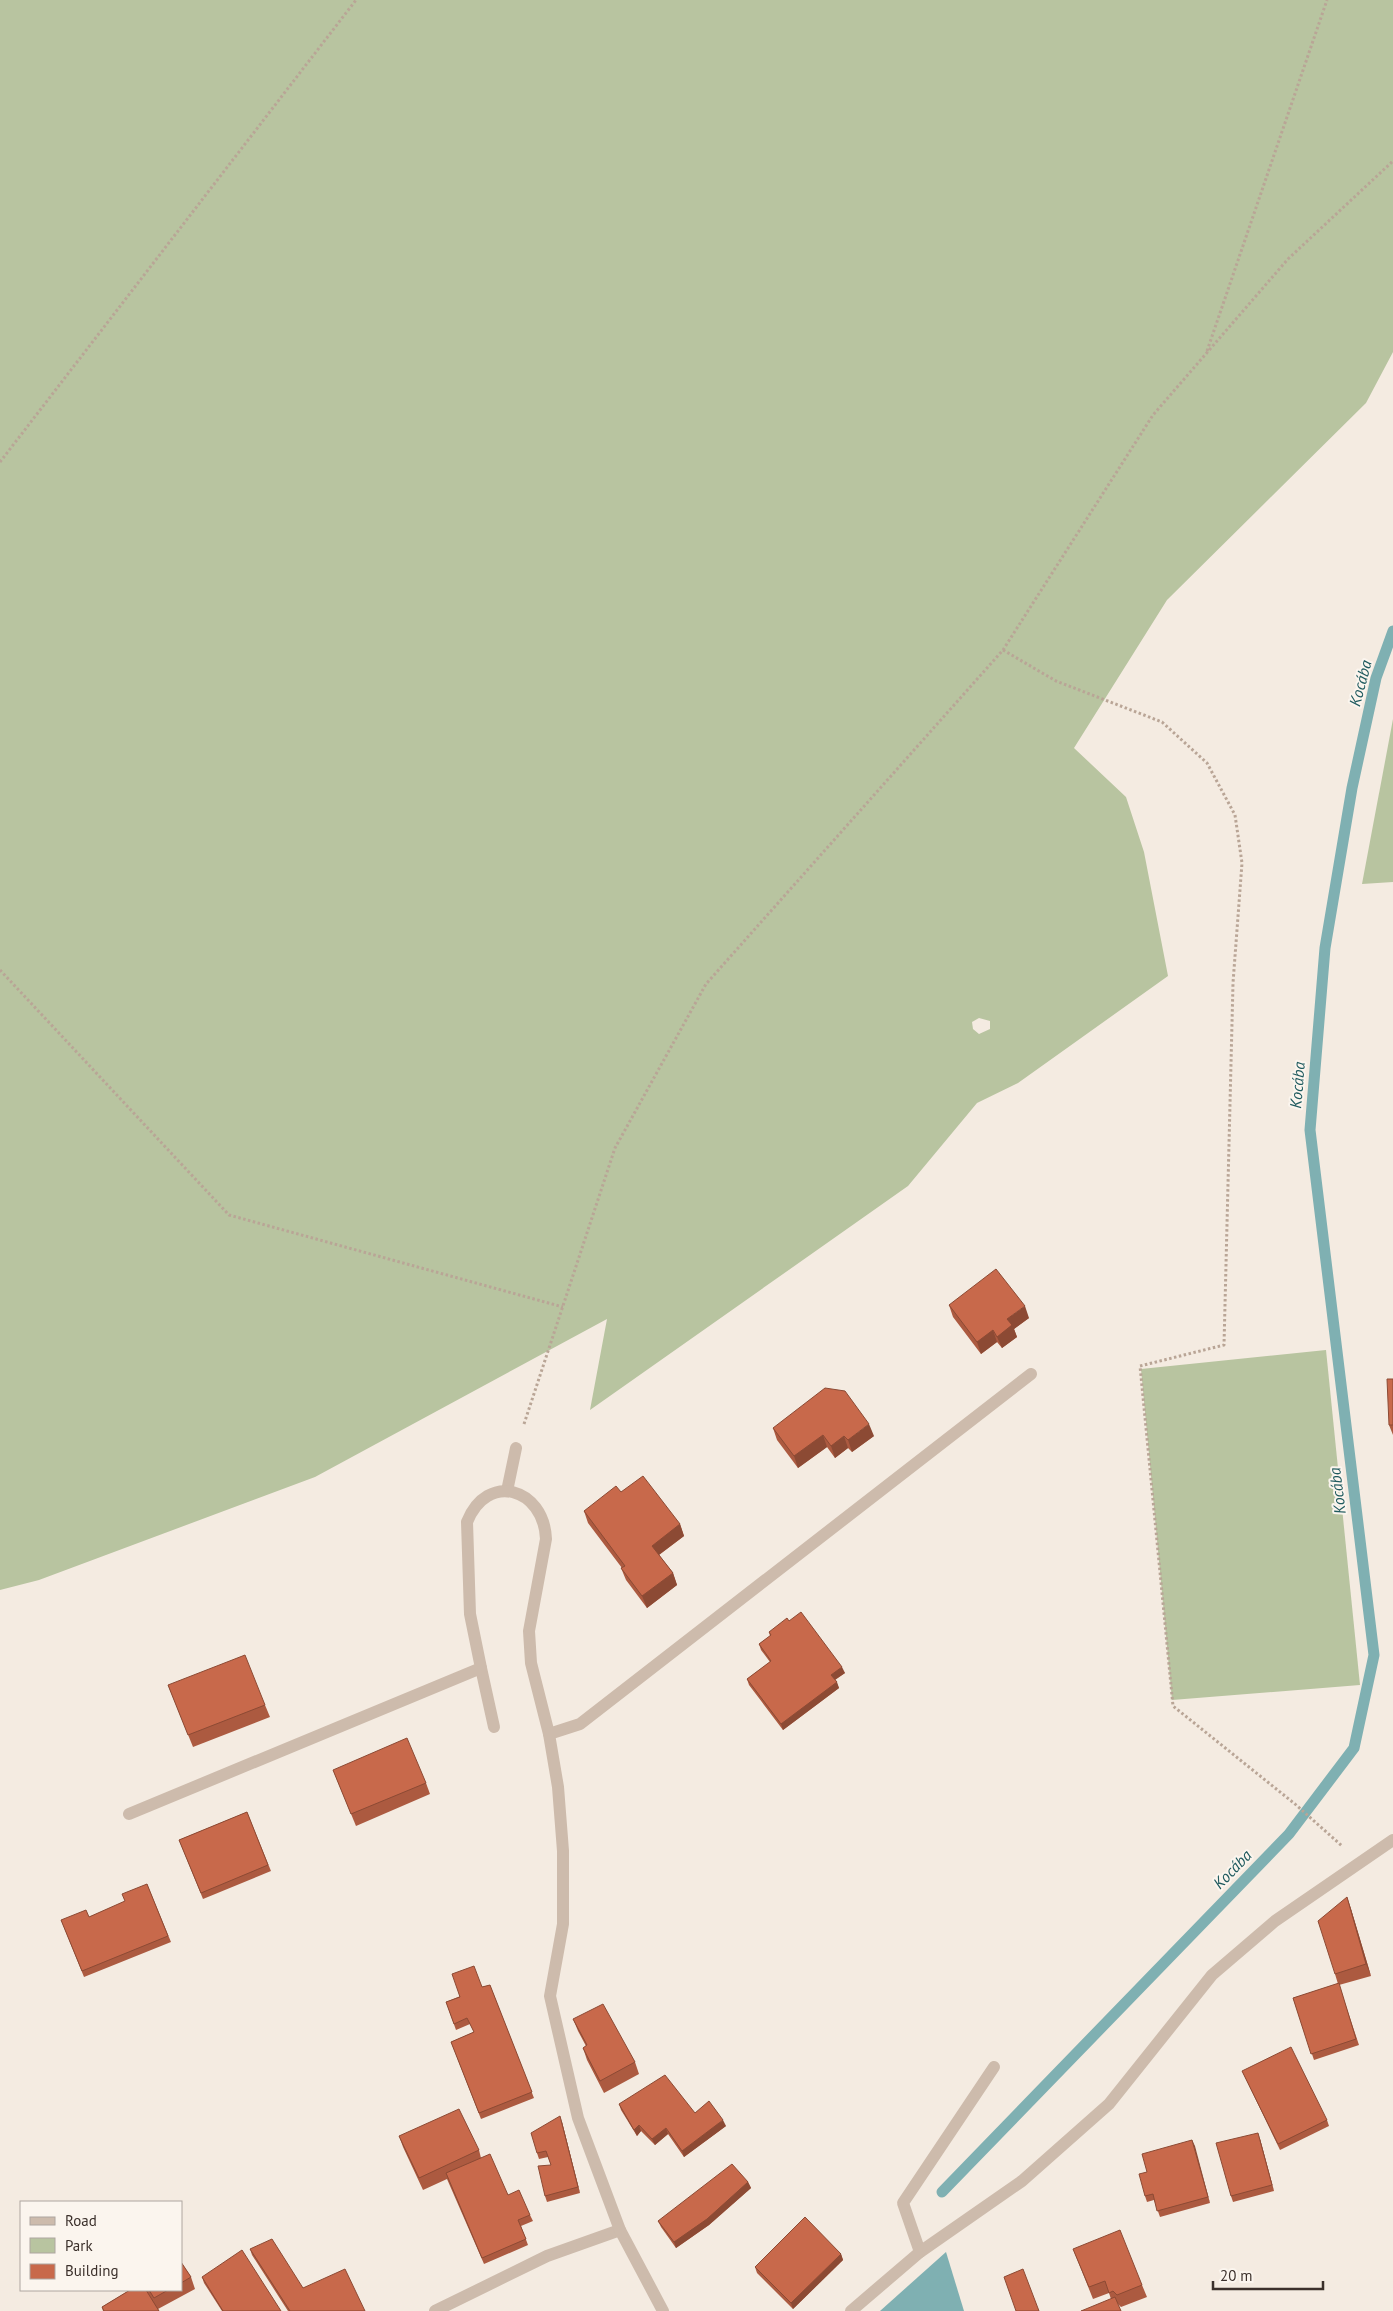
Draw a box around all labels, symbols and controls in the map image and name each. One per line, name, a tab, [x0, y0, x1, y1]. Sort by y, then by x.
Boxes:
water label: Kocába	[1344, 658, 1376, 708]
water label: Kocába	[1285, 1061, 1309, 1109]
water label: Kocába	[1324, 1466, 1350, 1516]
water label: Kocába	[1208, 1845, 1256, 1893]
legend	[20, 2201, 182, 2291]
text: Road	[65, 2211, 97, 2230]
text: Park	[65, 2236, 93, 2255]
scale bar	[1213, 2258, 1323, 2290]
text: Building	[65, 2261, 119, 2280]
text: 20 m	[1220, 2266, 1253, 2285]

